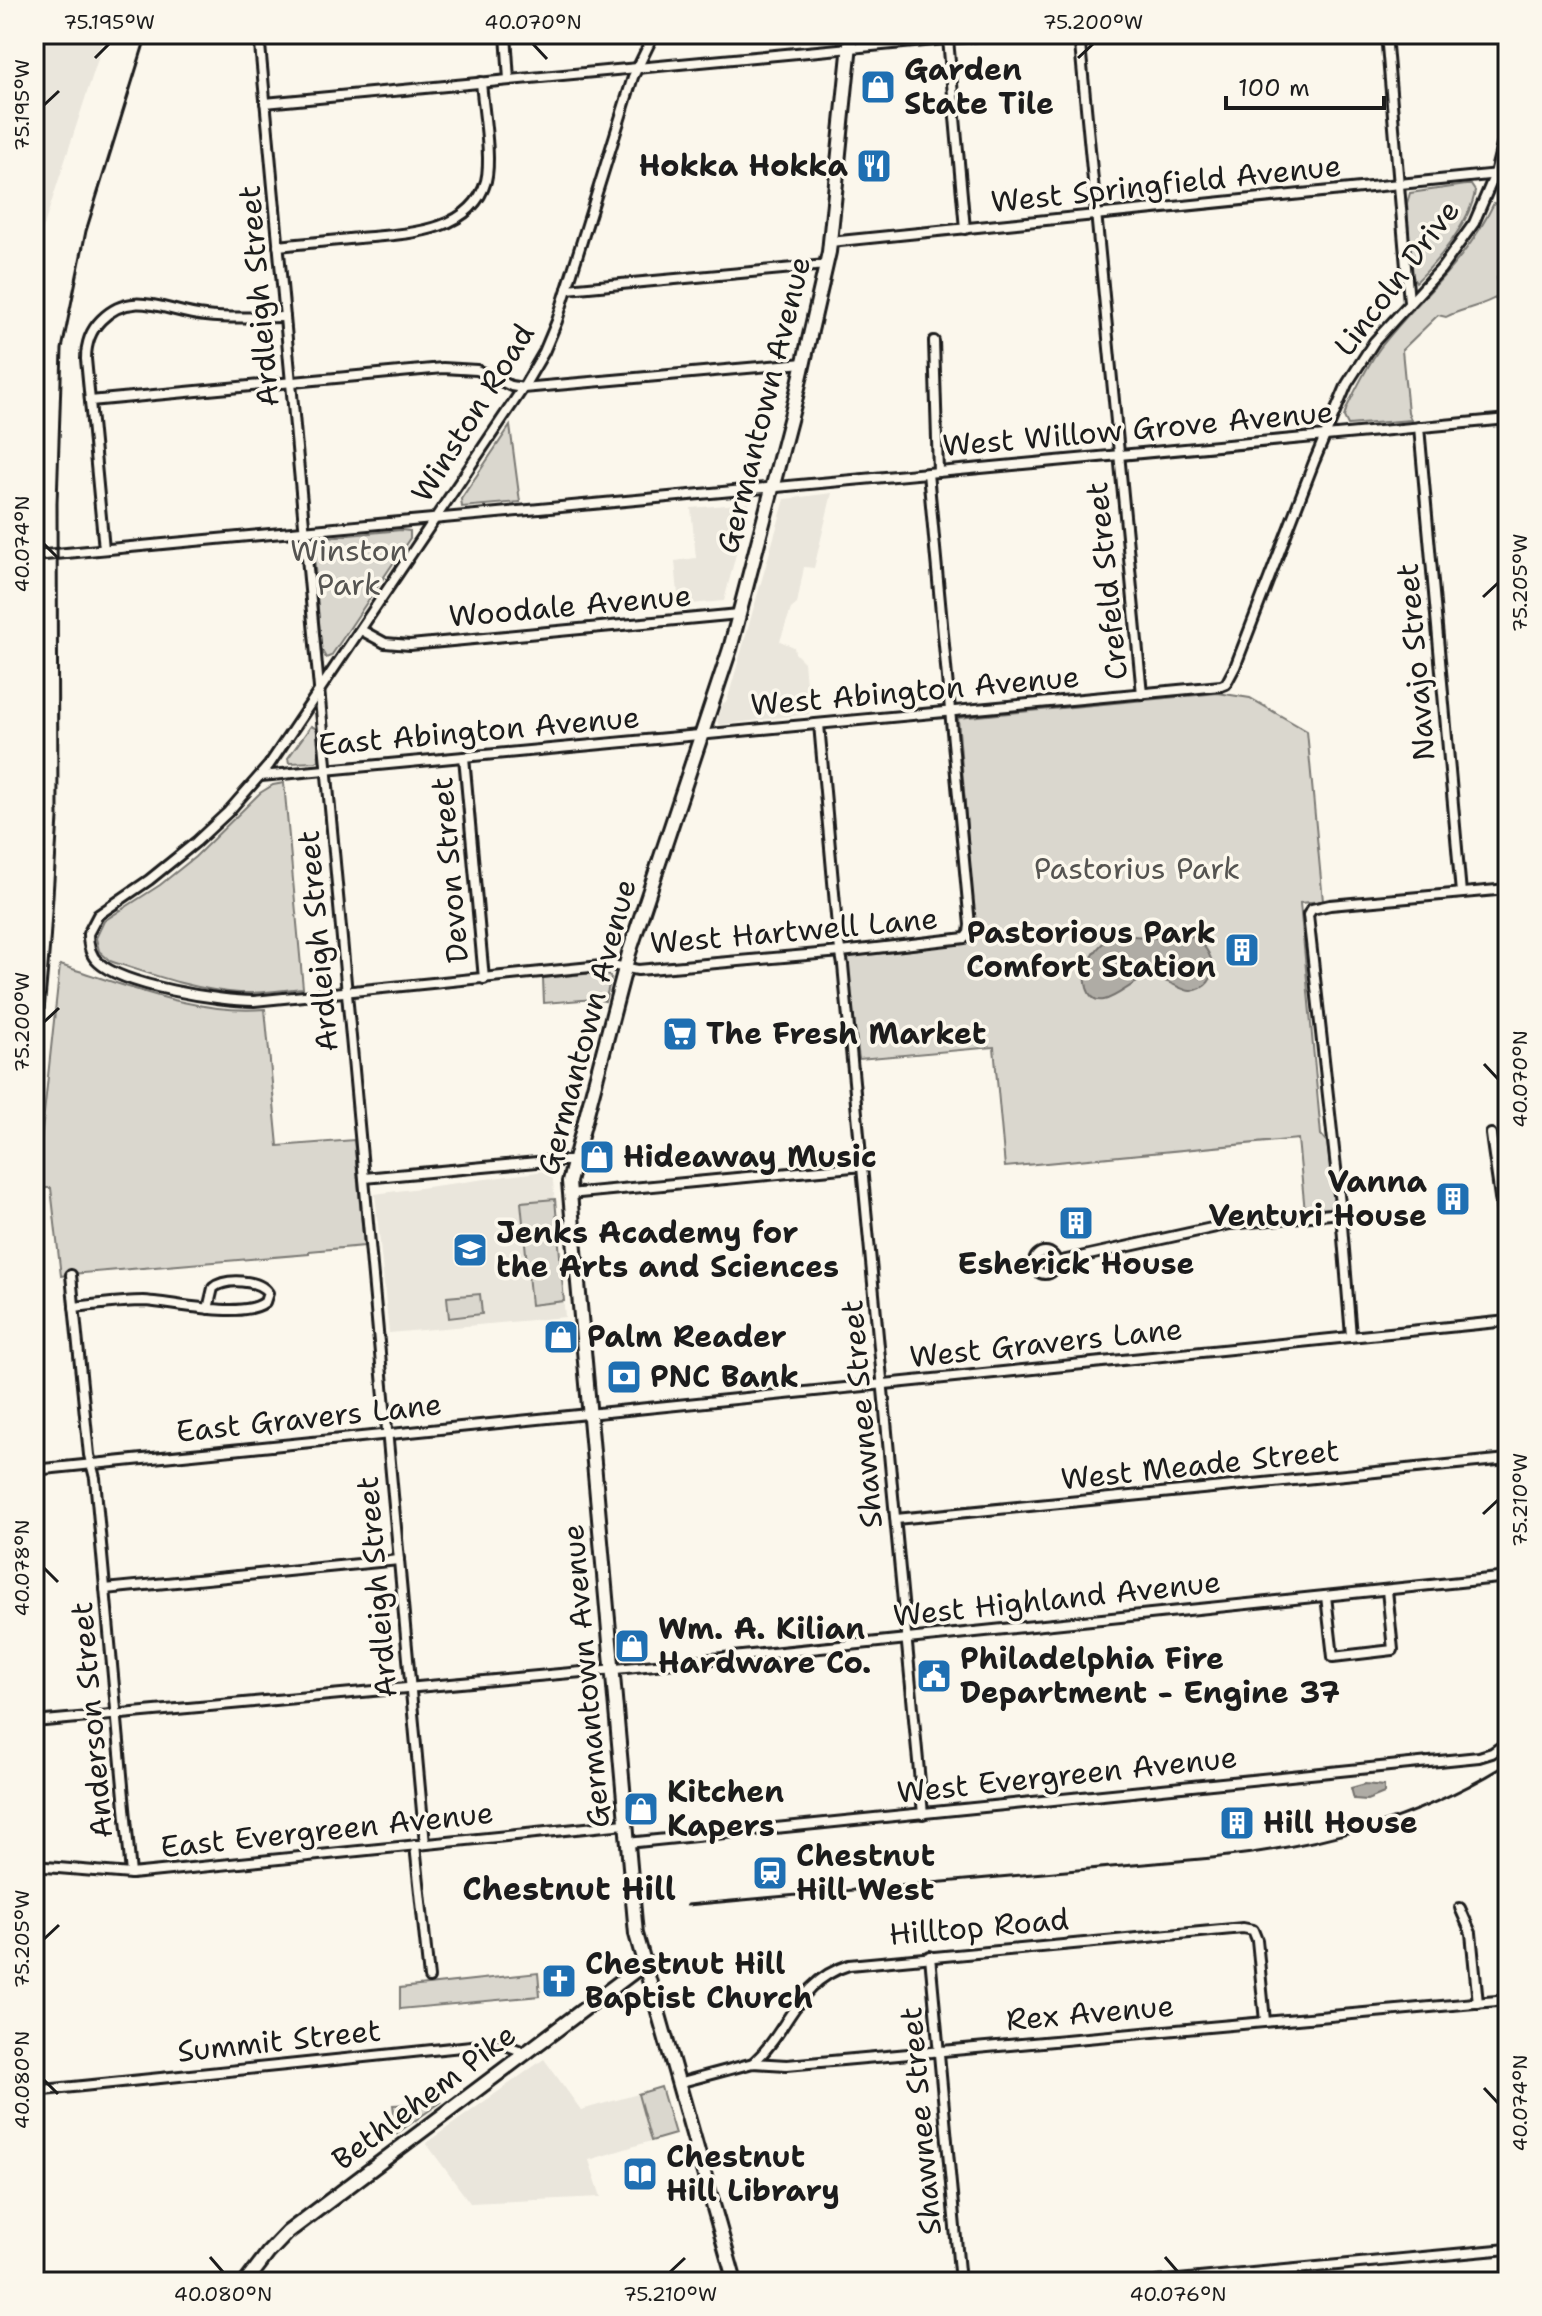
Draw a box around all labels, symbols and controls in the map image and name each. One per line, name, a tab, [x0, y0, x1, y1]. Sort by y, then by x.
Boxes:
text: 75.195°W	[63, 9, 155, 35]
text: 40.070°N	[484, 9, 582, 35]
text: 75.200°W	[1043, 9, 1143, 35]
place label: Garden State Tile	[904, 49, 1054, 124]
text: 75.195°W	[9, 59, 35, 151]
scale bar	[1226, 60, 1384, 110]
shop icon: Garden State Tile	[859, 68, 897, 106]
text: 100 m	[1238, 72, 1310, 104]
place label: Hokka Hokka	[639, 145, 848, 186]
street label: West Springfield Avenue	[989, 145, 1343, 222]
restaurant icon: Hokka Hokka	[855, 147, 893, 185]
street label: Ardleigh Street	[228, 184, 289, 408]
street label: Lincoln Drive	[1324, 191, 1469, 364]
street label: Germantown Avenue	[707, 252, 820, 558]
street label: Winston Road	[401, 316, 544, 510]
street label: West Willow Grove Avenue	[941, 391, 1335, 466]
street label: Crefeld Street	[1076, 480, 1137, 682]
text: 40.074°N	[9, 496, 35, 592]
park label: Winston Park	[290, 530, 408, 605]
text: 75.205°W	[1507, 534, 1533, 632]
street label: Navajo Street	[1386, 562, 1445, 763]
street label: Woodale Avenue	[447, 574, 693, 637]
street label: West Abington Avenue	[749, 656, 1081, 725]
street label: East Abington Avenue	[317, 696, 641, 765]
street label: Devon Street	[421, 775, 478, 965]
street label: Ardleigh Street	[287, 829, 348, 1053]
park label: Pastorius Park	[1034, 848, 1240, 889]
street label: Germantown Avenue	[527, 874, 646, 1179]
street label: West Hartwell Lane	[648, 898, 939, 964]
place label: Pastorious Park Comfort Station	[966, 912, 1216, 987]
building icon: Pastorious Park Comfort Station	[1223, 931, 1261, 969]
text: 75.200°W	[9, 972, 35, 1072]
place label: The Fresh Market	[706, 1013, 986, 1054]
supermarket icon: The Fresh Market	[661, 1015, 699, 1053]
text: 40.070°N	[1507, 1030, 1533, 1128]
place label: Hideaway Music	[623, 1136, 877, 1177]
shop icon: Hideaway Music	[578, 1138, 616, 1176]
place label: Vanna Venturi House	[1208, 1161, 1427, 1236]
building icon: Vanna Venturi House	[1434, 1180, 1472, 1218]
building icon: Esherick House	[1057, 1204, 1095, 1242]
place label: Jenks Academy for the Arts and Sciences	[496, 1212, 839, 1287]
school or university icon: Jenks Academy for the Arts and Sciences	[451, 1231, 489, 1269]
place label: Esherick House	[958, 1243, 1194, 1284]
street label: Shawnee Street	[831, 1298, 892, 1530]
street label: West Gravers Lane	[907, 1308, 1184, 1377]
place label: Palm Reader	[587, 1316, 787, 1357]
shop icon: Palm Reader	[542, 1318, 580, 1356]
place label: PNC Bank	[650, 1356, 799, 1397]
bank icon: PNC Bank	[605, 1358, 643, 1396]
street label: East Gravers Lane	[174, 1383, 444, 1452]
street label: West Meade Street	[1059, 1429, 1341, 1500]
text: 75.210°W	[1507, 1453, 1533, 1547]
street label: Ardleigh Street	[346, 1475, 407, 1699]
text: 40.078°N	[9, 1519, 35, 1617]
street label: Germantown Avenue	[552, 1522, 619, 1830]
street label: West Highland Avenue	[891, 1561, 1223, 1636]
street label: Anderson Street	[61, 1600, 122, 1840]
place label: Wm. A. Kilian Hardware Co.	[658, 1608, 871, 1683]
shop icon: Wm. A. Kilian Hardware Co.	[613, 1627, 651, 1665]
place label: Philadelphia Fire Department - Engine 37	[960, 1638, 1340, 1713]
public building icon: Philadelphia Fire Department - Engine 37	[915, 1657, 953, 1695]
street label: West Evergreen Avenue	[895, 1736, 1239, 1813]
place label: Kitchen Kapers	[667, 1771, 784, 1846]
shop icon: Kitchen Kapers	[622, 1790, 660, 1828]
street label: East Evergreen Avenue	[158, 1792, 495, 1867]
place label: Hill House	[1263, 1802, 1418, 1843]
building icon: Hill House	[1218, 1804, 1256, 1842]
place label: Chestnut Hill West	[796, 1835, 935, 1910]
station icon: Chestnut Hill West	[751, 1854, 789, 1892]
district label: Chestnut Hill	[462, 1867, 676, 1910]
text: 75.205°W	[9, 1890, 35, 1988]
street label: Hilltop Road	[887, 1898, 1071, 1955]
place label: Chestnut Hill Baptist Church	[585, 1943, 813, 2018]
church icon: Chestnut Hill Baptist Church	[540, 1962, 578, 2000]
street label: Rex Avenue	[1004, 1985, 1176, 2040]
street label: Shawnee Street	[890, 2005, 951, 2237]
street label: Summit Street	[175, 2009, 383, 2072]
street label: Bethlehem Pike	[323, 2014, 524, 2179]
text: 40.080°N	[9, 2031, 35, 2129]
text: 40.074°N	[1507, 2055, 1533, 2151]
place label: Chestnut Hill Library	[666, 2136, 840, 2211]
library icon: Chestnut Hill Library	[621, 2155, 659, 2193]
text: 40.080°N	[174, 2281, 272, 2307]
text: 75.210°W	[623, 2281, 717, 2307]
text: 40.076°N	[1129, 2281, 1227, 2307]

